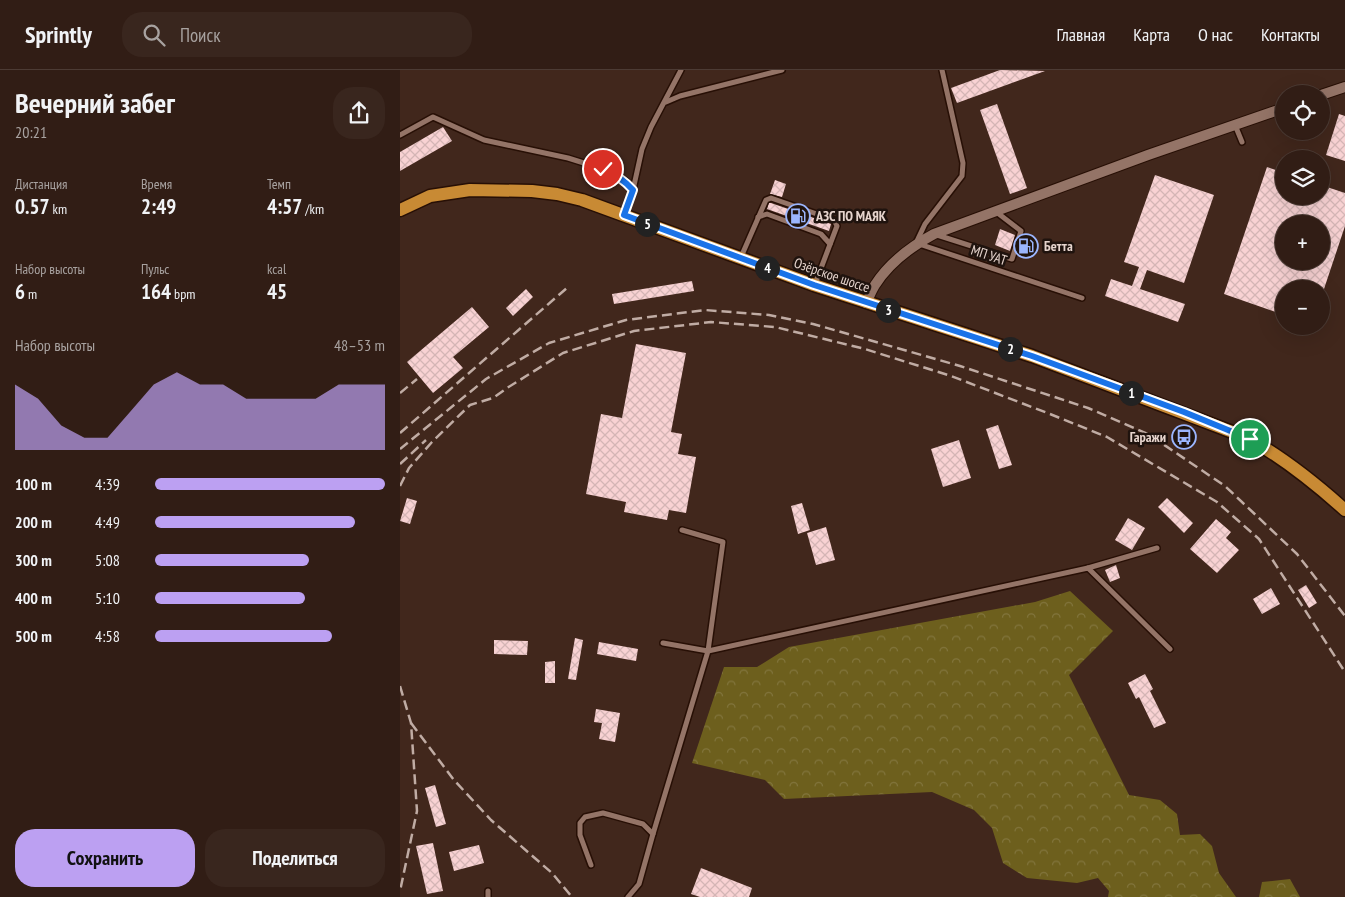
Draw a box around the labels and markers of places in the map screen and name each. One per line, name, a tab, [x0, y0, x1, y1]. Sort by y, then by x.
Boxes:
pin	[582, 148, 624, 190]
fuel station icon: АЗС ПО МАЯК	[785, 203, 811, 229]
place label: АЗС ПО МАЯК	[815, 207, 887, 225]
pin: 5	[634, 212, 660, 236]
fuel station icon: Бетта	[1013, 233, 1039, 259]
place label: Бетта	[1044, 237, 1073, 255]
pin: 4	[754, 256, 780, 280]
pin: 3	[876, 298, 900, 322]
pin: 2	[998, 336, 1022, 362]
pin: 1	[1118, 380, 1144, 406]
pin	[1229, 418, 1271, 460]
bus stop icon: Гаражи	[1171, 424, 1197, 450]
place label: Гаражи	[1130, 428, 1166, 446]

